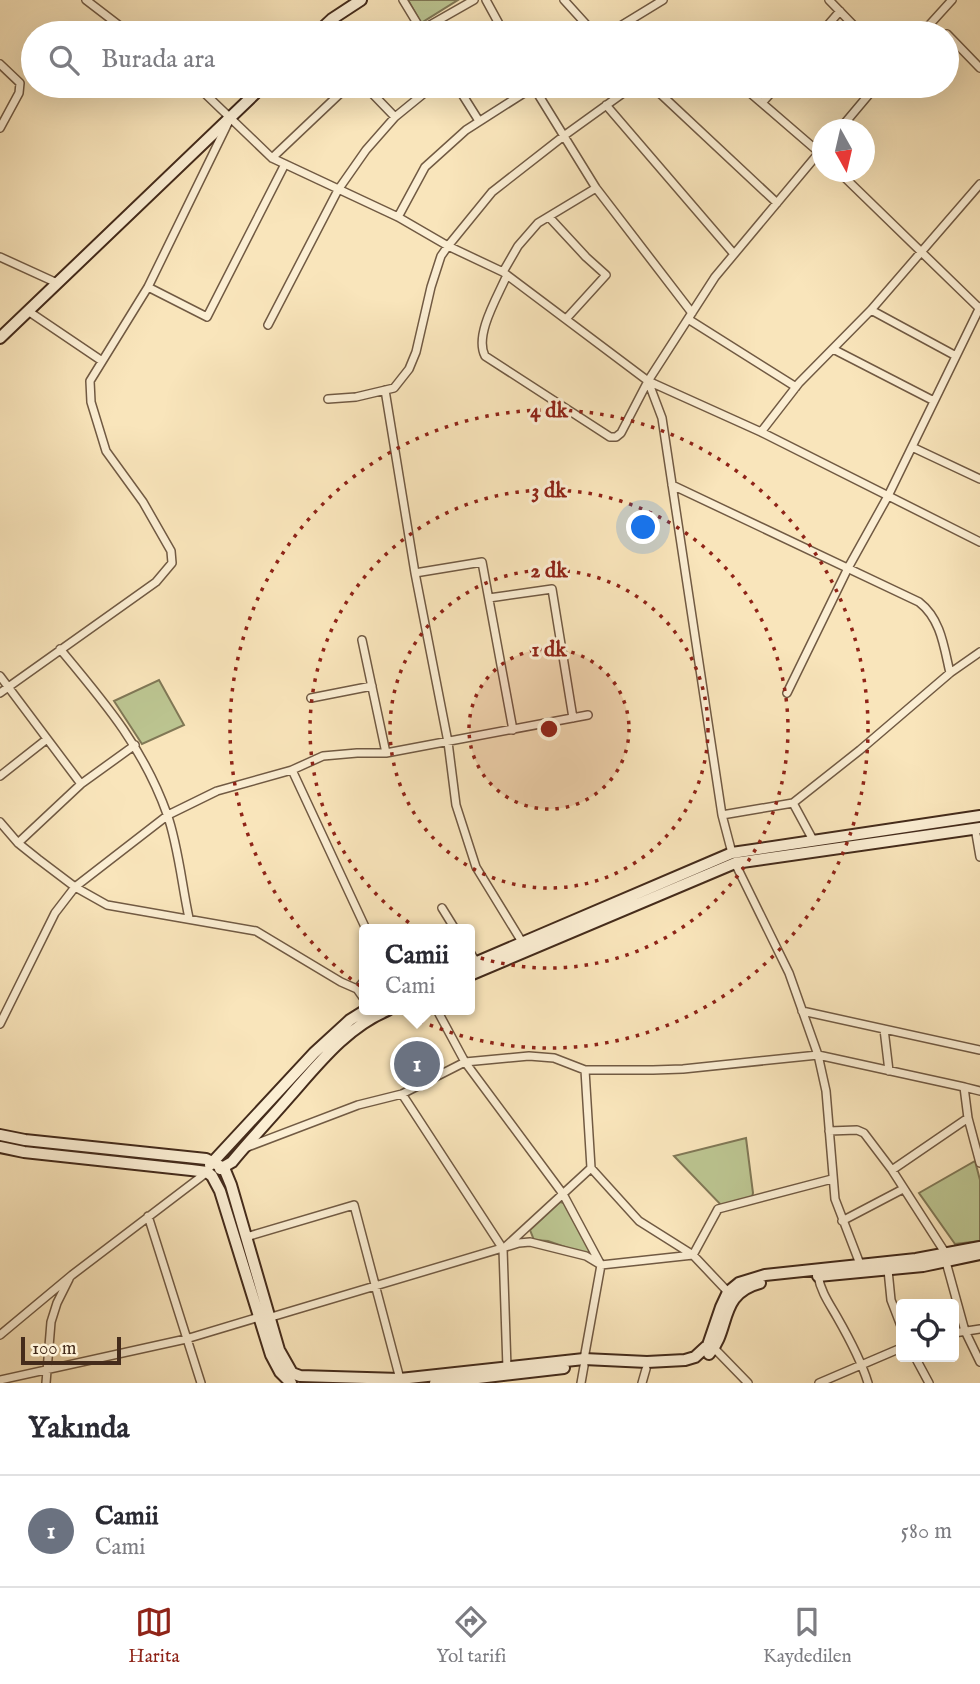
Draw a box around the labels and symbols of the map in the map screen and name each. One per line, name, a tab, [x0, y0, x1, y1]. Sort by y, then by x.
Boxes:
north arrow	[812, 119, 875, 182]
text: 4 dk	[530, 398, 568, 425]
text: 3 dk	[532, 478, 567, 505]
your location	[626, 510, 660, 544]
text: 2 dk	[531, 558, 568, 585]
text: 1 dk	[532, 637, 567, 664]
centre of rings	[537, 717, 561, 741]
pin: 1	[394, 1038, 440, 1090]
scale bar	[21, 1334, 121, 1366]

